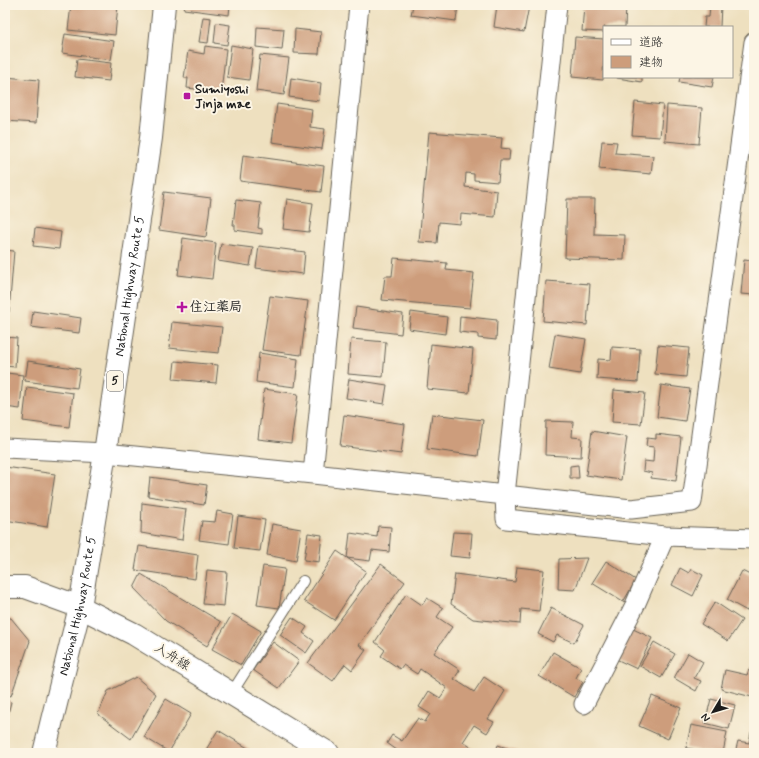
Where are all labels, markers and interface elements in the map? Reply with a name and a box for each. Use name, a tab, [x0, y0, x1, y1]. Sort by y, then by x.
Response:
legend	[603, 26, 733, 78]
text: 道路	[639, 35, 663, 51]
text: 建物	[639, 55, 663, 71]
place label: Sumiyoshi Jinja mae	[195, 81, 251, 114]
marker: Sumiyoshi Jinja mae	[182, 91, 192, 101]
street label: National Highway Route 5	[111, 214, 148, 358]
place label: 住江薬局	[190, 299, 242, 316]
marker: 住江薬局	[177, 302, 187, 312]
road number: 5	[107, 371, 123, 391]
street label: National Highway Route 5	[55, 535, 100, 677]
street label: 入舟線	[151, 639, 194, 675]
north arrow	[693, 692, 733, 732]
text: N	[698, 710, 714, 725]

